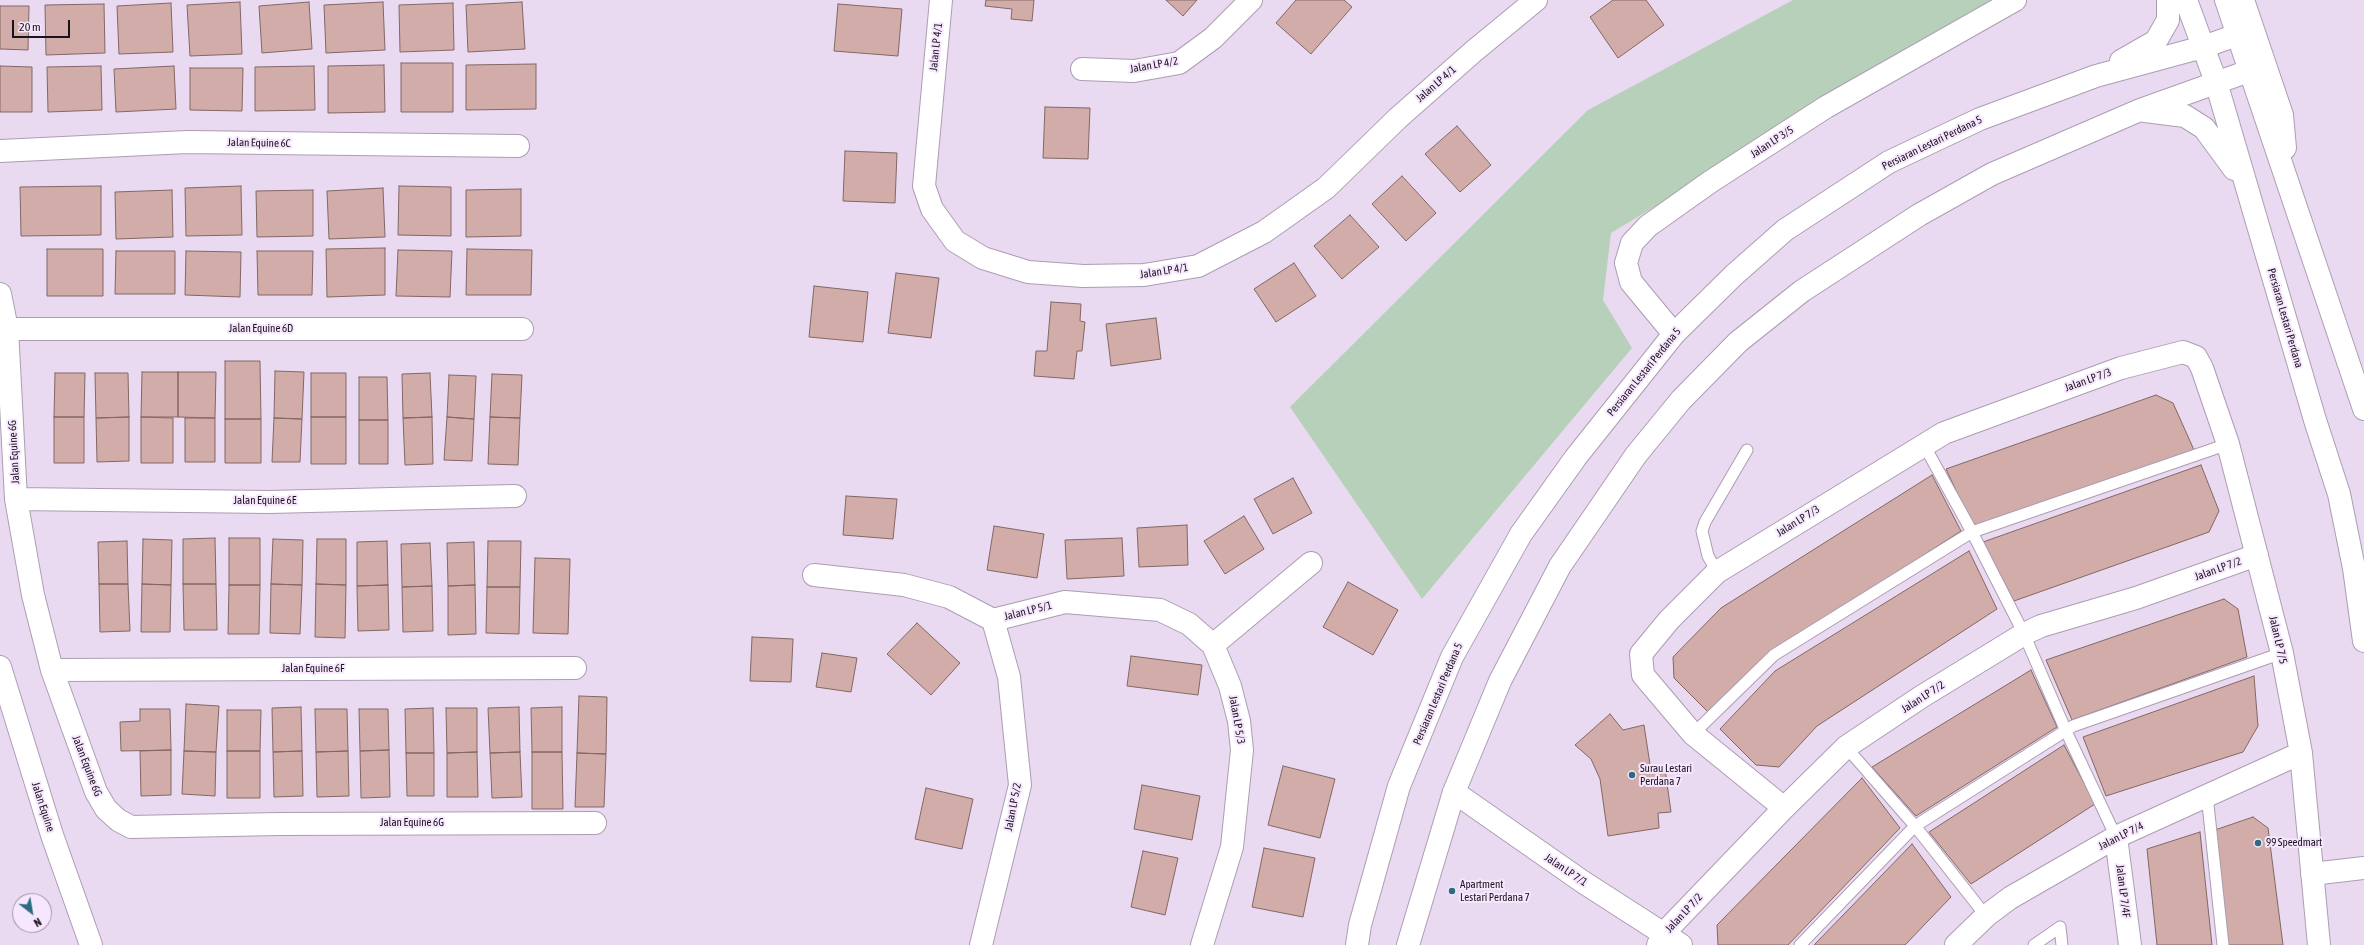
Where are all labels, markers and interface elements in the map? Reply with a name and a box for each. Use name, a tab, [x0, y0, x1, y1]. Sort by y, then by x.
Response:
scale bar	[14, 12, 72, 38]
text: 20 m	[19, 20, 41, 34]
street label: Jalan LP 4/1	[927, 22, 945, 72]
street label: Jalan LP 4/2	[1129, 54, 1179, 76]
street label: Jalan LP 4/1	[1413, 63, 1459, 105]
street label: Persiaran Lestari Perdana 5	[1880, 113, 1984, 173]
street label: Jalan LP 3/5	[1748, 123, 1796, 161]
street label: Jalan Equine 6C	[227, 136, 291, 150]
street label: Jalan LP 4/1	[1139, 261, 1189, 281]
street label: Persiaran Lestari Perdana	[2264, 267, 2306, 369]
street label: Jalan Equine 6D	[229, 322, 293, 336]
street label: Persiaran Lestari Perdana 5	[1604, 325, 1684, 419]
street label: Jalan LP 7/3	[2063, 365, 2113, 395]
street label: Jalan Equine 6G	[6, 420, 22, 484]
street label: Jalan Equine 6E	[234, 494, 296, 508]
street label: Jalan LP 7/3	[1774, 502, 1822, 540]
street label: Jalan LP 7/2	[2193, 554, 2243, 584]
street label: Jalan LP 5/1	[1003, 599, 1053, 623]
street label: Jalan LP 7/5	[2266, 615, 2290, 665]
street label: Persiaran Lestari Perdana 5	[1410, 641, 1466, 747]
street label: Jalan Equine 6F	[282, 662, 344, 676]
street label: Jalan LP 7/2	[1899, 678, 1947, 716]
street label: Jalan LP 5/3	[1226, 695, 1248, 745]
street label: Jalan Equine 6G	[69, 734, 105, 798]
place label: Surau Lestari Perdana 7	[1640, 762, 1692, 788]
marker: Surau Lestari Perdana 7	[1627, 770, 1637, 780]
street label: Jalan Equine	[29, 780, 57, 834]
street label: Jalan LP 5/2	[1002, 782, 1024, 832]
street label: Jalan Equine 6G	[380, 816, 444, 830]
street label: Jalan LP 7/4	[2096, 819, 2146, 853]
place label: 99 Speedmart	[2266, 836, 2322, 850]
marker: 99 Speedmart	[2253, 838, 2263, 848]
street label: Jalan LP 7/1	[1542, 851, 1590, 889]
street label: Jalan LP 7/4F	[2113, 864, 2133, 918]
place label: Apartment Lestari Perdana 7	[1460, 878, 1530, 904]
marker: Apartment Lestari Perdana 7	[1447, 886, 1457, 896]
street label: Jalan LP 7/2	[1663, 891, 1705, 935]
north arrow	[12, 893, 52, 933]
text: N	[32, 916, 44, 929]

